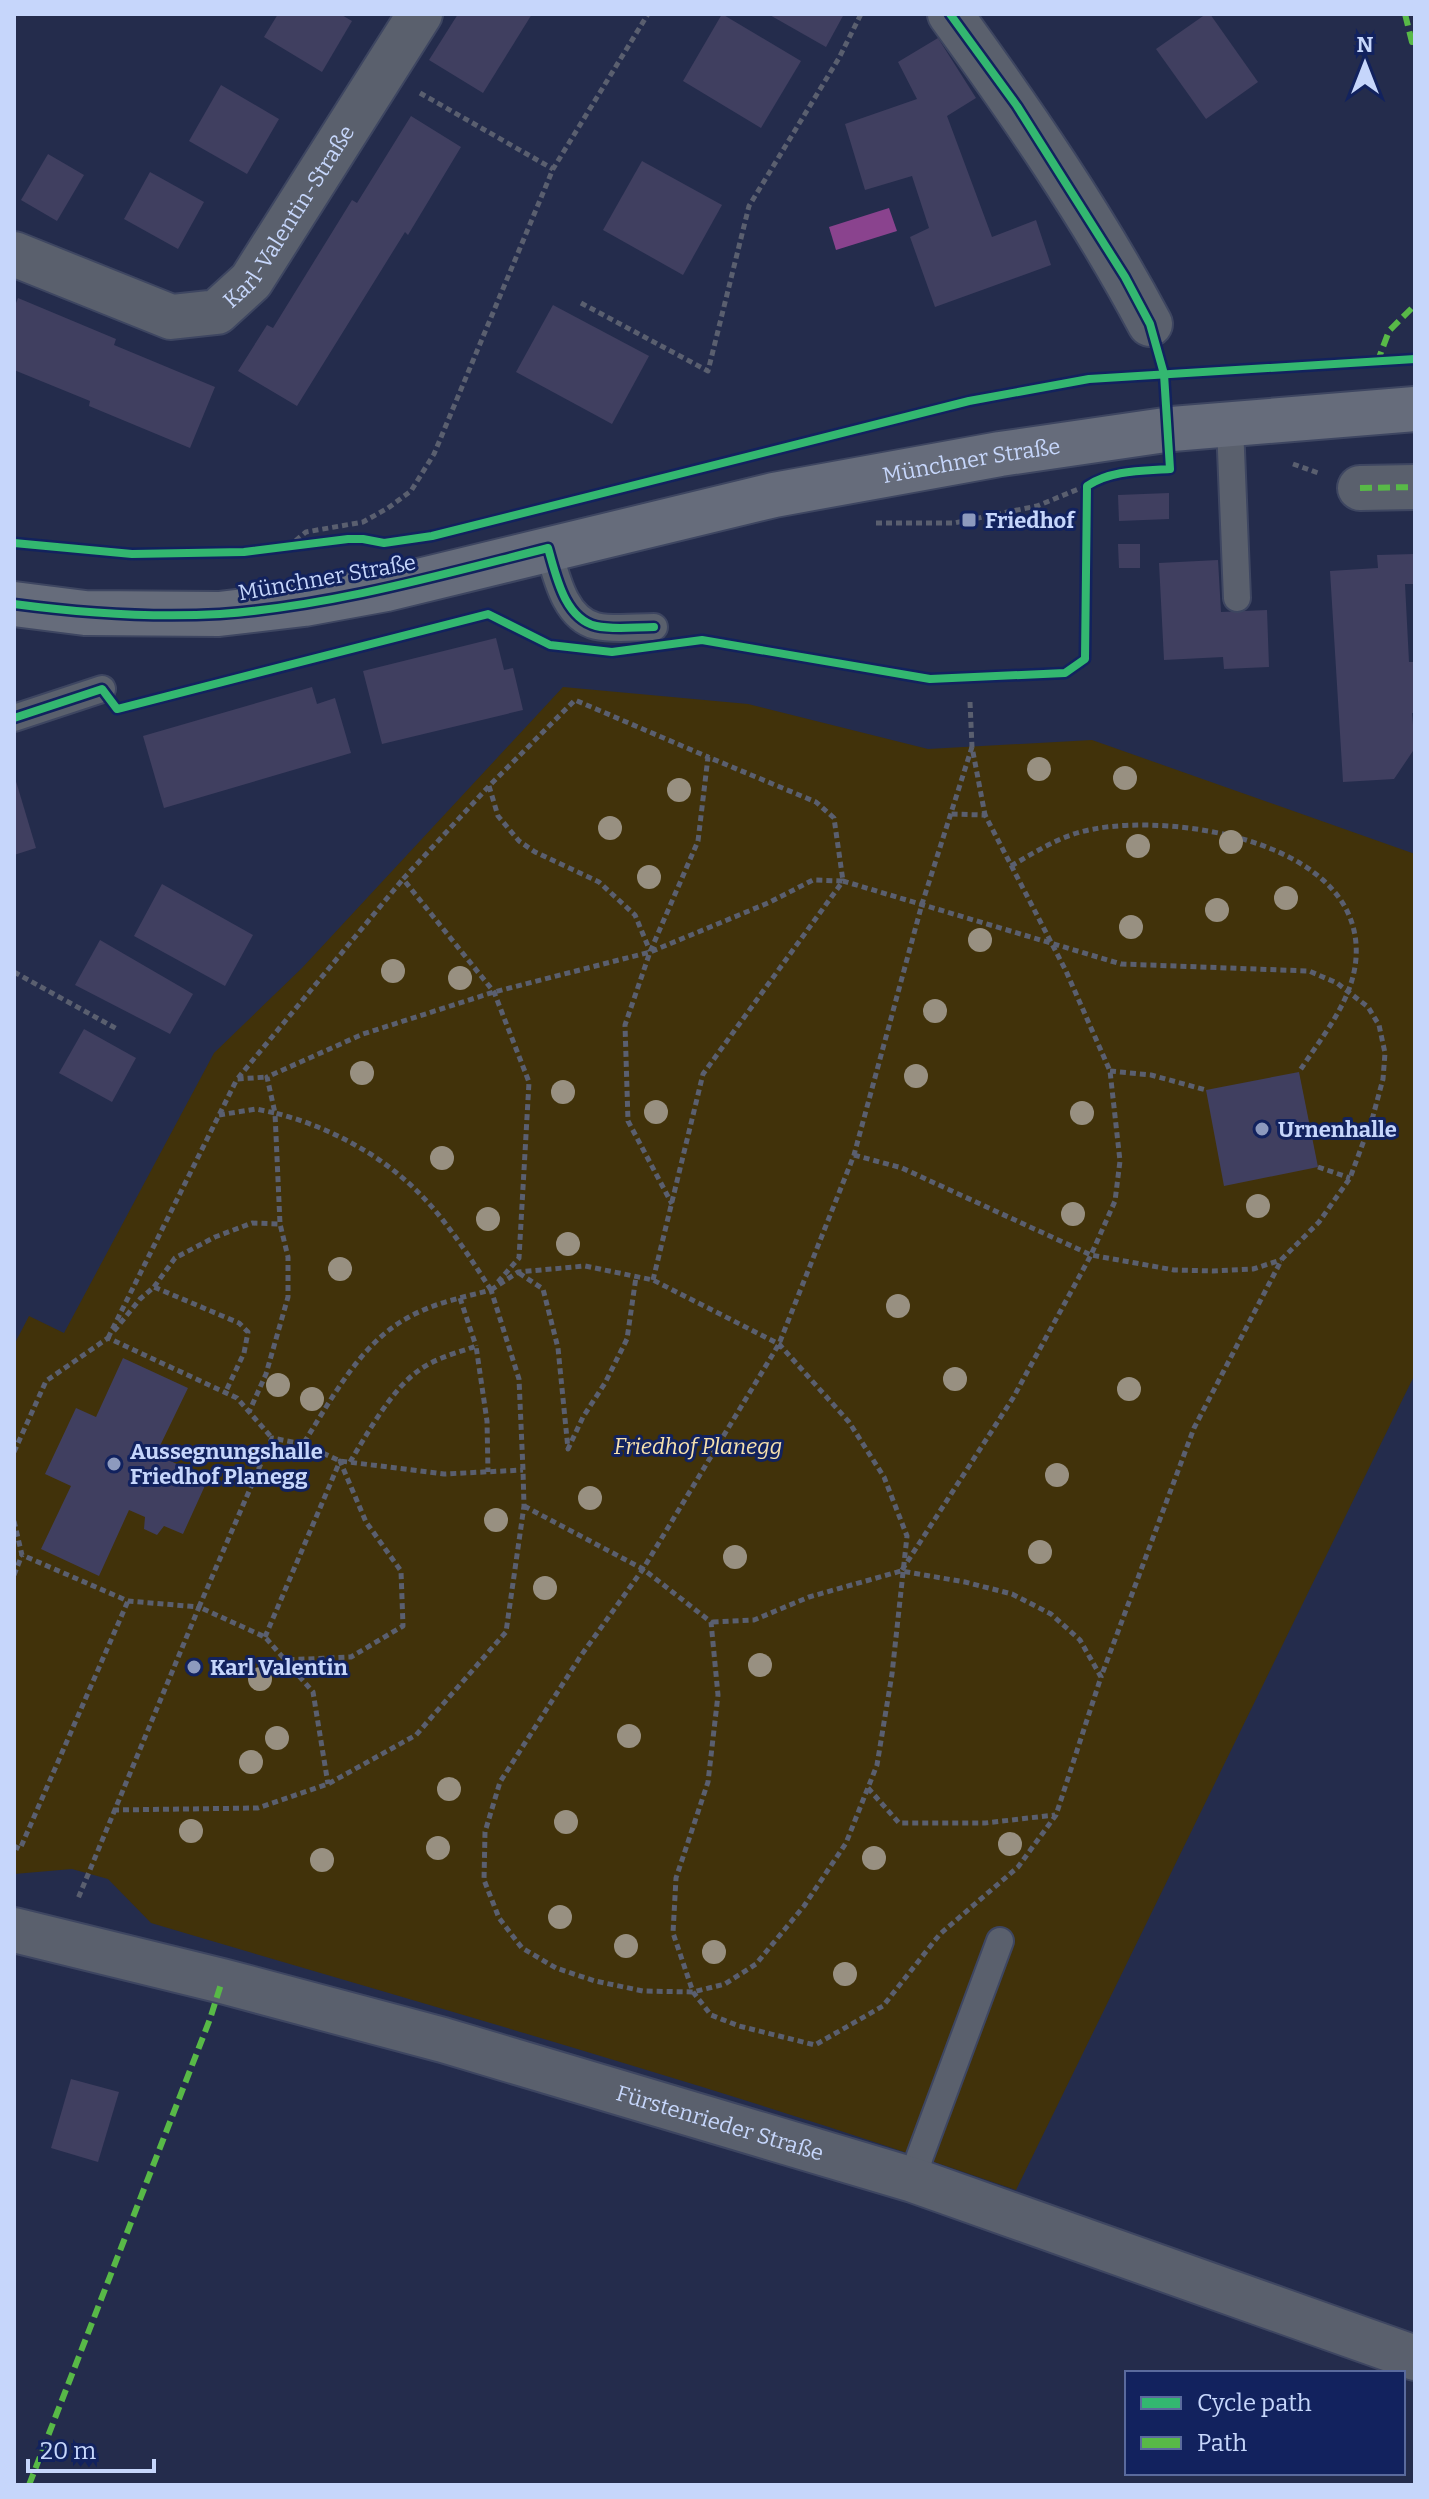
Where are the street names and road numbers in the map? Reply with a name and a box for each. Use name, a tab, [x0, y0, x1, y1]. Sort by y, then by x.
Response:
street label: Karl-Valentin-Straße	[218, 120, 360, 314]
street label: Münchner Straße	[880, 432, 1062, 489]
street label: Münchner Straße	[236, 549, 418, 606]
street label: Fürstenrieder Straße	[613, 2079, 827, 2167]

